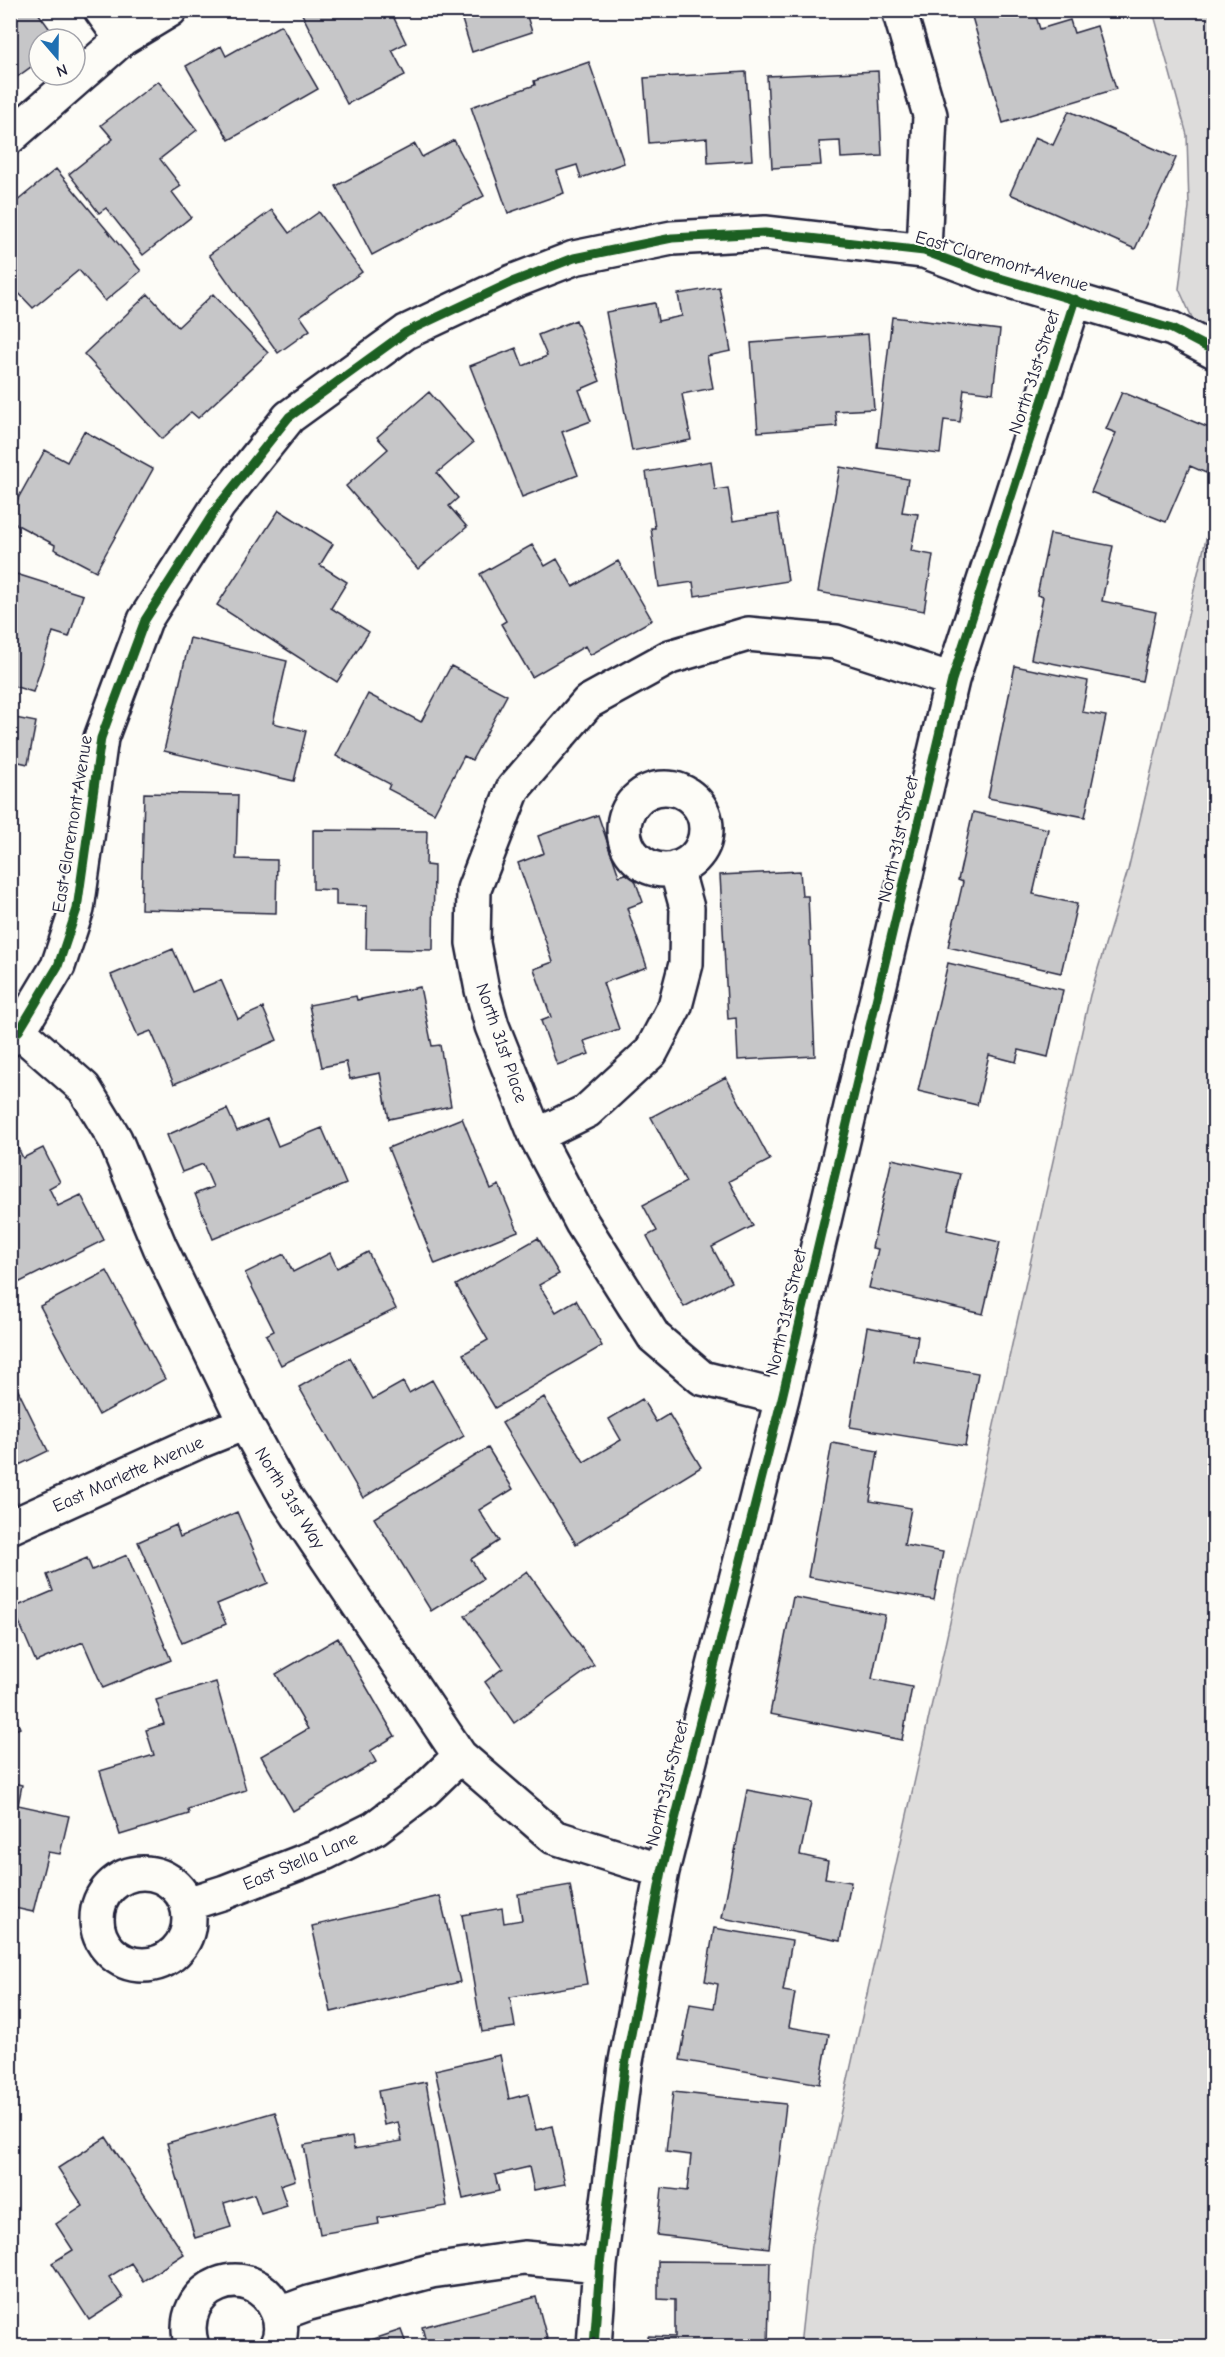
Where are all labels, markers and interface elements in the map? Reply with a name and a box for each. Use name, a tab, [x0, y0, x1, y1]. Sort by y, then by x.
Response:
north arrow	[27, 27, 87, 87]
text: N	[54, 60, 70, 80]
street label: East Claremont Avenue	[913, 227, 1091, 296]
street label: North 31st Street	[1005, 307, 1065, 437]
street label: East Claremont Avenue	[48, 734, 97, 914]
street label: North 31st Street	[874, 773, 923, 904]
street label: North 31st Place	[471, 981, 532, 1106]
street label: North 31st Street	[762, 1246, 811, 1377]
street label: East Marlette Avenue	[50, 1432, 207, 1517]
street label: North 31st Way	[250, 1444, 330, 1554]
street label: North 31st Street	[642, 1717, 694, 1848]
street label: East Stella Lane	[240, 1828, 361, 1895]

